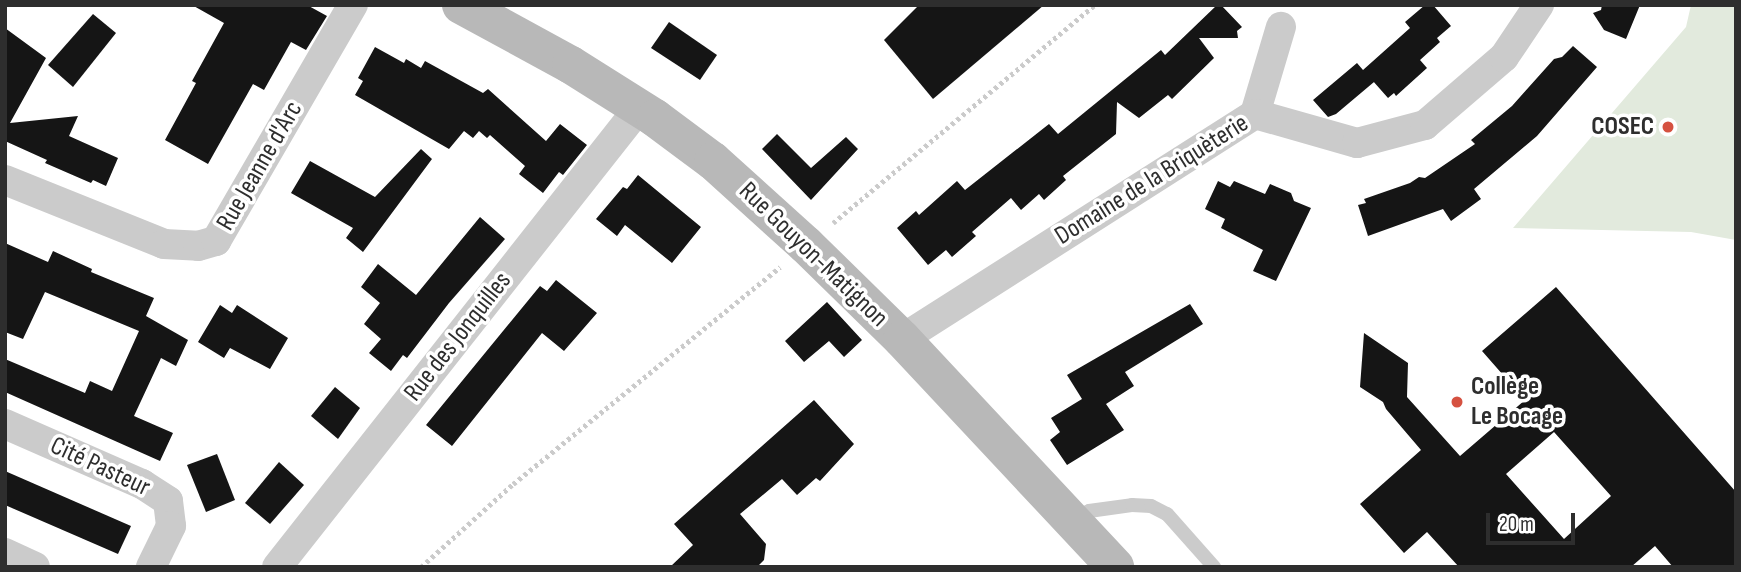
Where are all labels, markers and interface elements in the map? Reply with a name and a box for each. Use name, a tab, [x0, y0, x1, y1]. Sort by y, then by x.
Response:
street label: Rue Jeanne d'Arc	[210, 96, 310, 236]
street label: Domaine de la Briquèterie	[1050, 108, 1254, 252]
place label: COSEC	[1591, 111, 1654, 143]
marker: COSEC	[1660, 119, 1676, 135]
street label: Rue Gouyon-Matignon	[732, 176, 894, 334]
street label: Rue des Jonquilles	[398, 266, 518, 408]
place label: Collège Le Bocage	[1471, 371, 1563, 432]
marker: Collège Le Bocage	[1449, 394, 1465, 410]
street label: Cité Pasteur	[45, 430, 155, 504]
scale bar	[1489, 498, 1578, 542]
text: 20 m	[1499, 512, 1534, 537]

